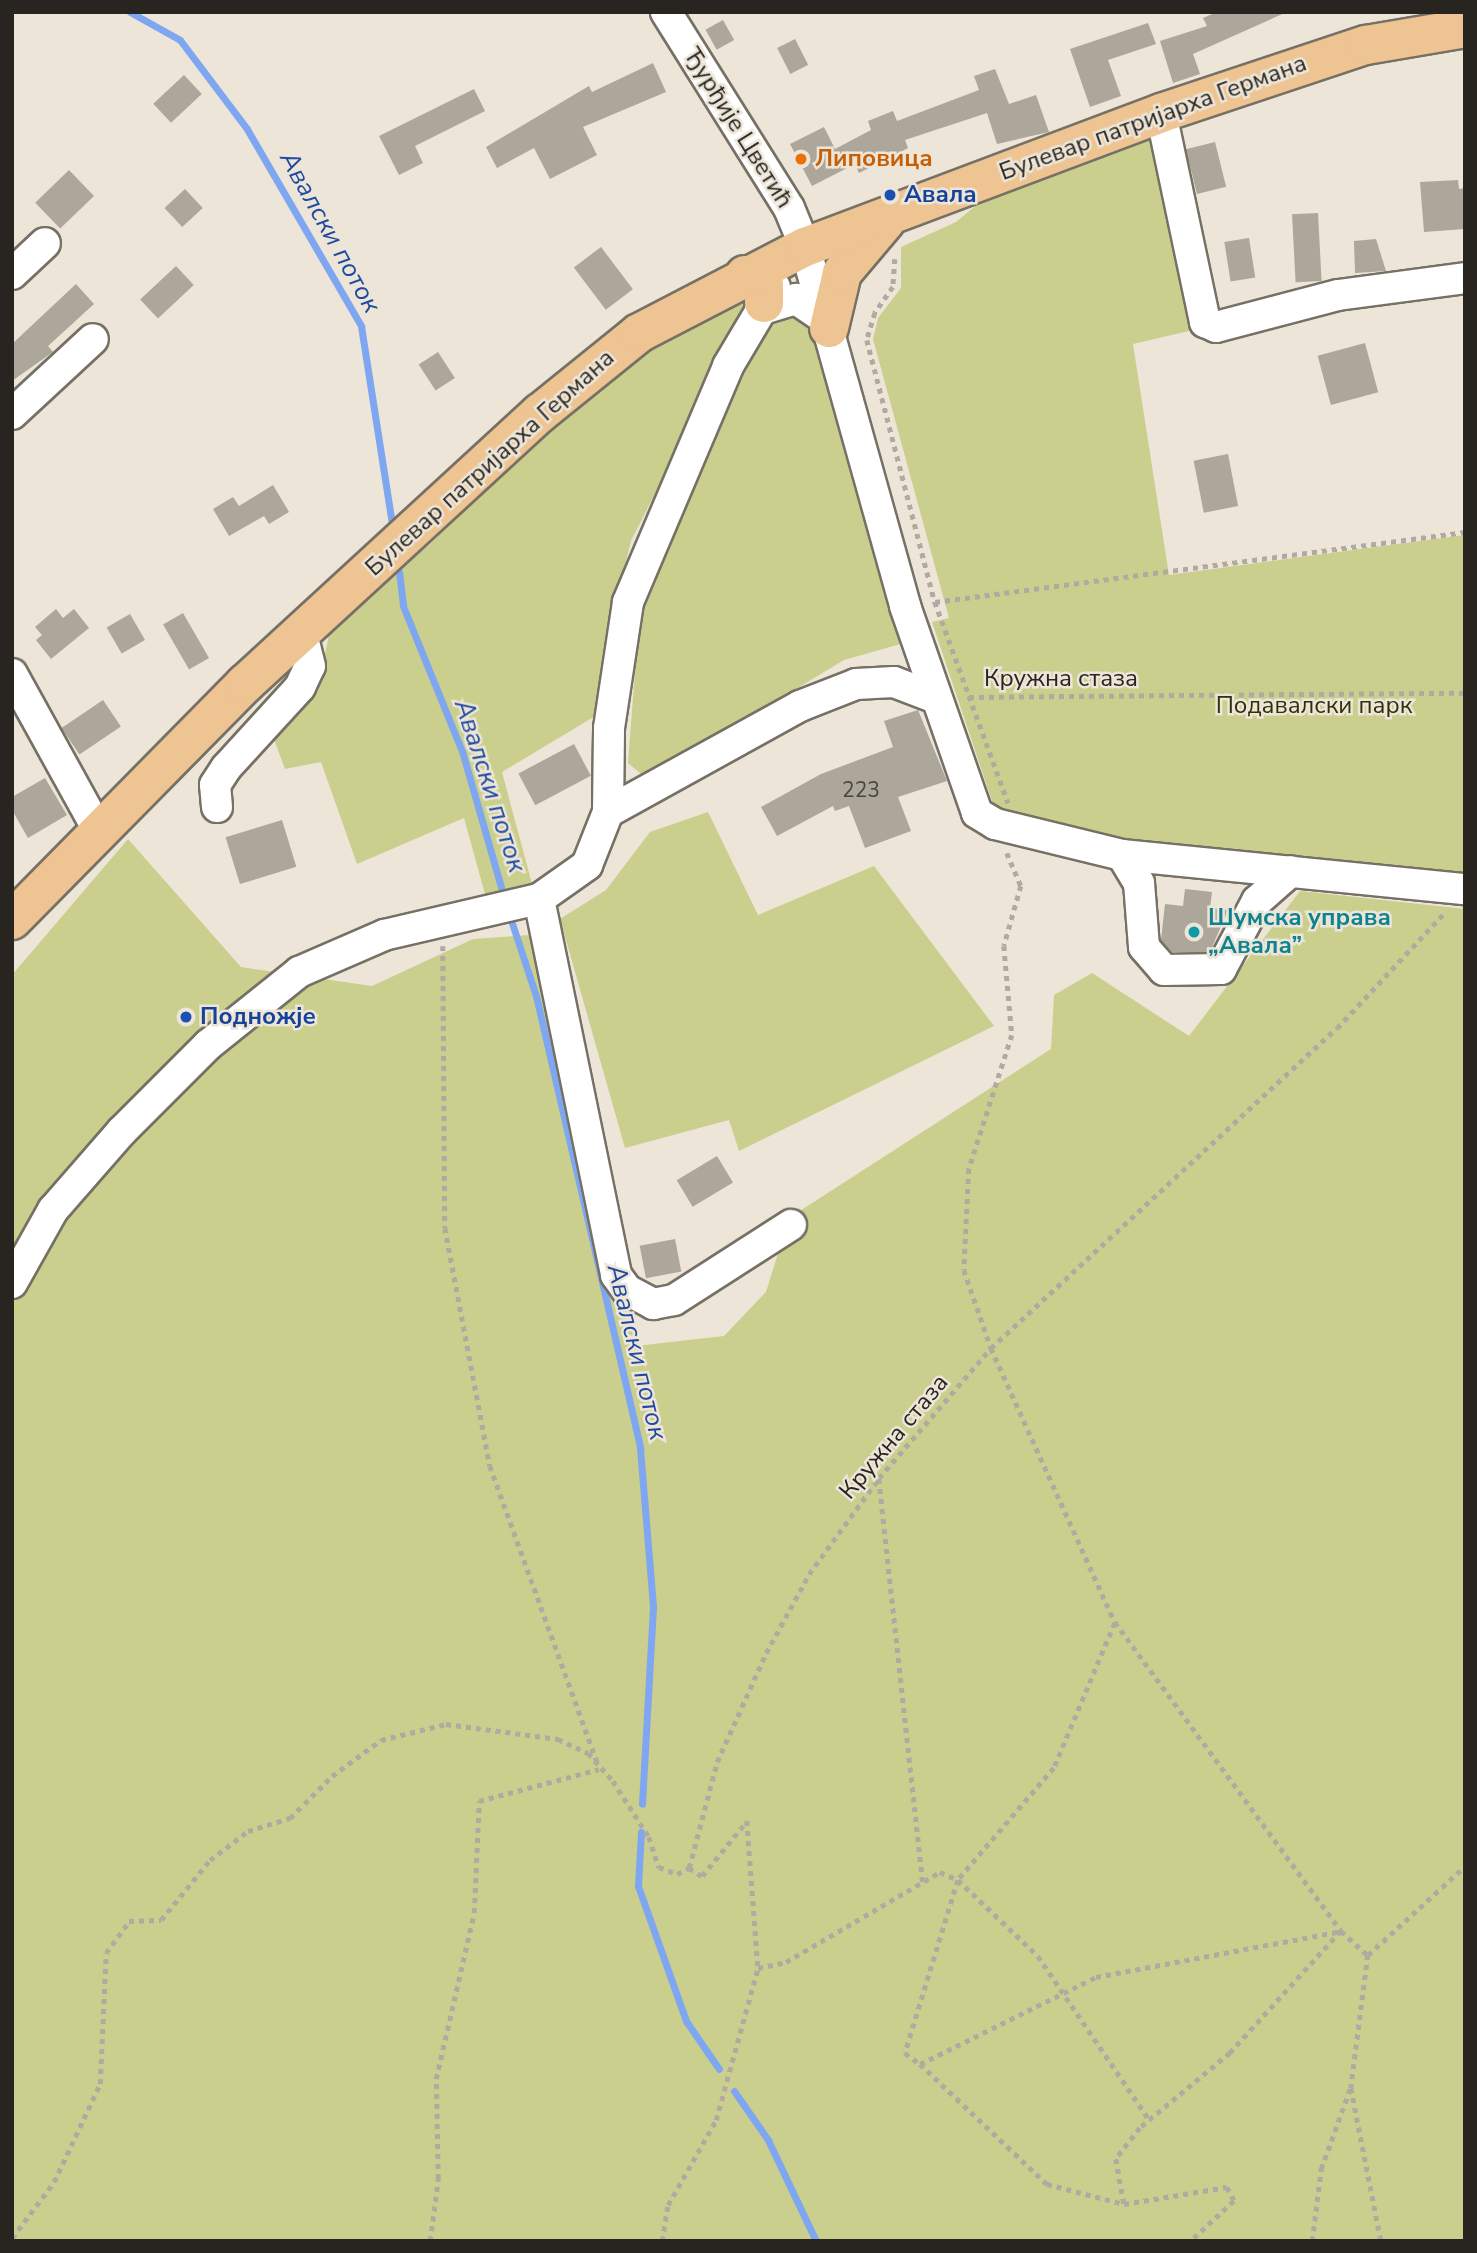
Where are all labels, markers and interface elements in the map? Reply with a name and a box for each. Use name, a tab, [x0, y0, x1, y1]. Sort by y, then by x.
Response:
street label: Ђурђије Цветић	[677, 43, 799, 213]
street label: Булевар патријарха Германа	[996, 49, 1310, 187]
place label: Липовица	[815, 145, 933, 173]
water label: Авалски поток	[273, 146, 387, 318]
marker: Липовица	[793, 151, 809, 167]
place label: Авала	[904, 181, 977, 209]
marker: Авала	[882, 187, 898, 203]
street label: Булевар патријарха Германа	[360, 344, 620, 582]
street label: Кружна стаза	[984, 665, 1138, 693]
park label: Подавалски парк	[1216, 692, 1412, 720]
water label: Авалски поток	[447, 696, 533, 876]
house number: 223	[842, 777, 880, 803]
place label: Шумска управа „Авала”	[1208, 904, 1391, 960]
marker: Шумска управа „Авала”	[1186, 924, 1202, 940]
place label: Подножје	[200, 1003, 316, 1031]
marker: Подножје	[178, 1009, 194, 1025]
water label: Авалски поток	[600, 1261, 674, 1443]
street label: Кружна стаза	[834, 1369, 954, 1505]

